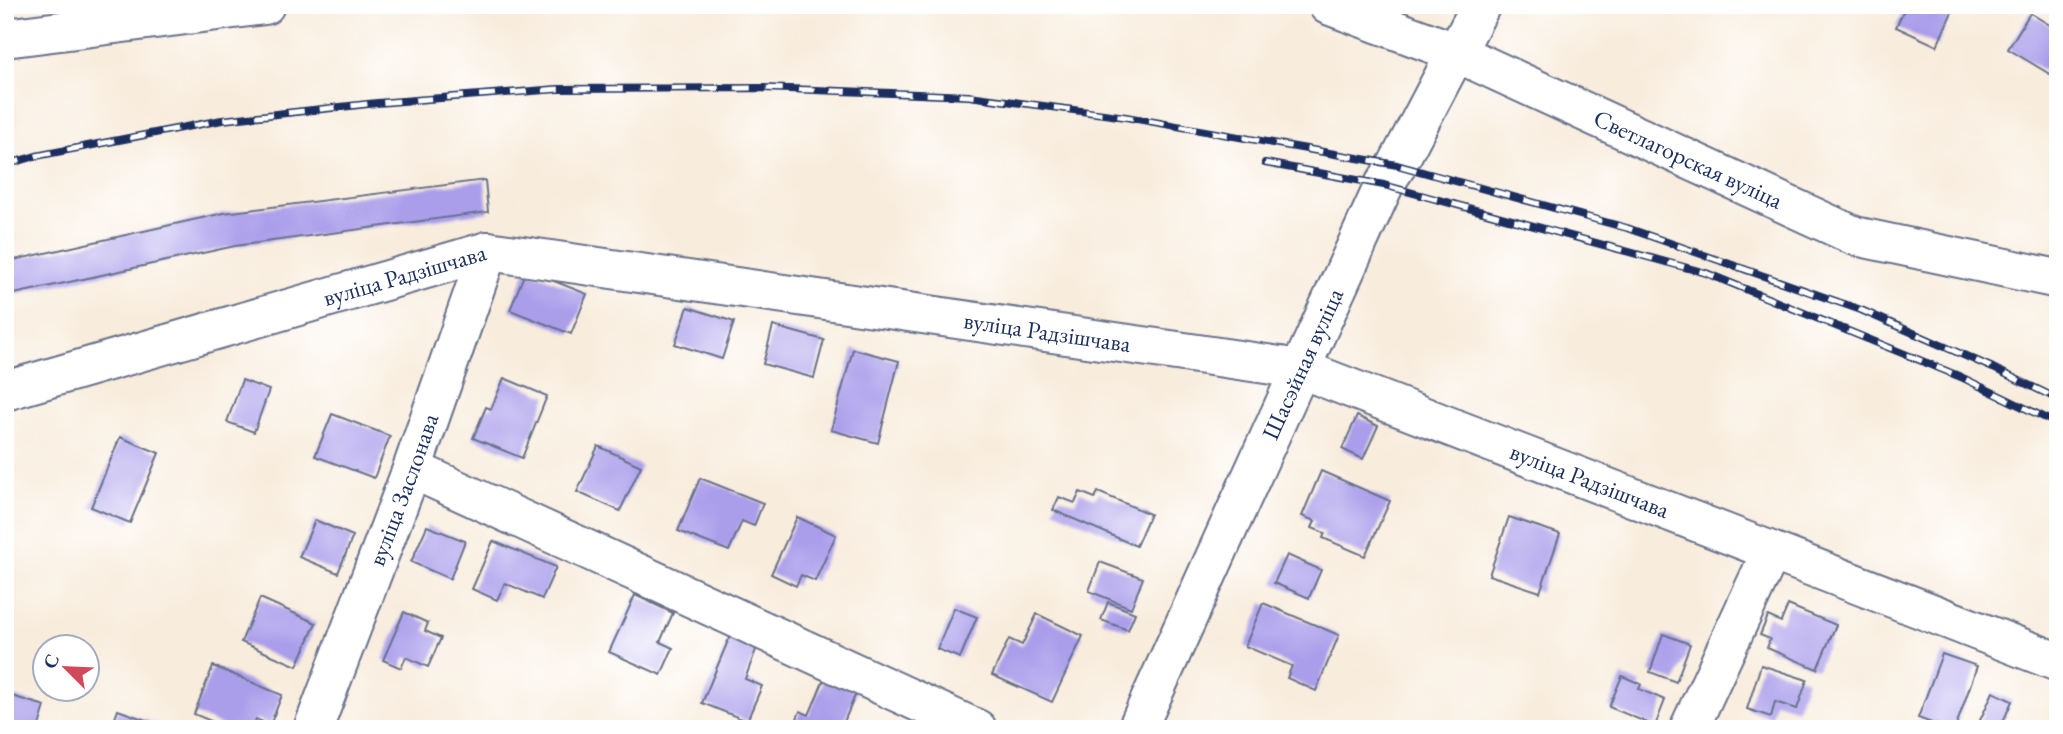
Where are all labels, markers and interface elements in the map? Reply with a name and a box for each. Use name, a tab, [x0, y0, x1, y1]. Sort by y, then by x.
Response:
street label: Светлагорская вуліца	[1589, 102, 1788, 216]
street label: вуліца Радзішчава	[319, 236, 490, 313]
street label: Шасэйная вуліца	[1255, 283, 1350, 444]
street label: вуліца Радзішчава	[962, 304, 1133, 359]
street label: вуліца Заслонава	[361, 409, 445, 570]
street label: вуліца Радзішчава	[1506, 435, 1674, 525]
north arrow	[32, 632, 102, 702]
text: С	[37, 650, 65, 673]

